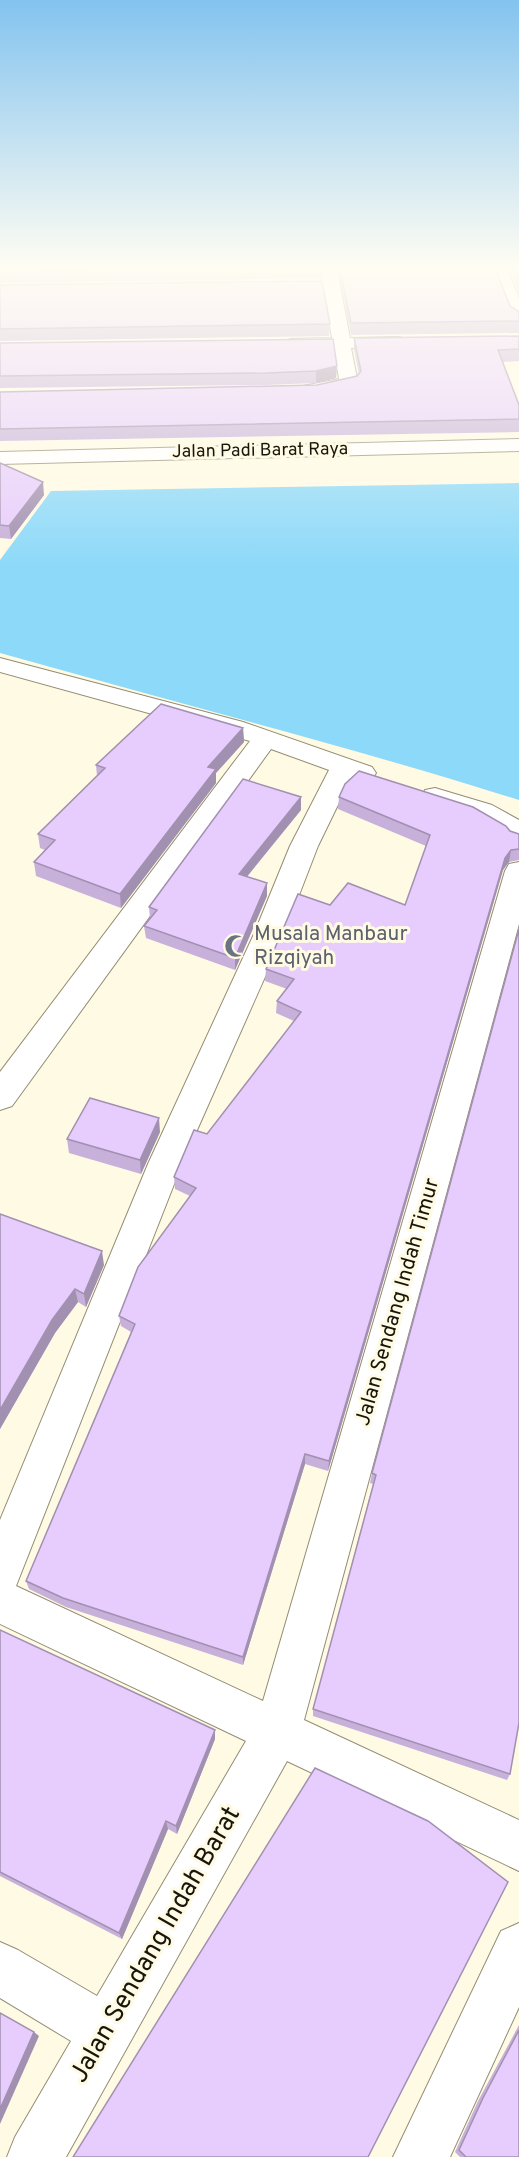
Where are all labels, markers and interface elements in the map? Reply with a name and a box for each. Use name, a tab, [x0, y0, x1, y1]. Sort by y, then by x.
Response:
street label: Jalan Padi Barat Raya	[172, 438, 348, 464]
place label: Musala Manbaur Rizqiyah	[254, 921, 408, 972]
mosque icon: Musala Manbaur Rizqiyah	[223, 933, 249, 959]
street label: Jalan Sendang Indah Timur	[350, 1175, 446, 1429]
street label: Jalan Sendang Indah Barat	[63, 1801, 249, 2089]

